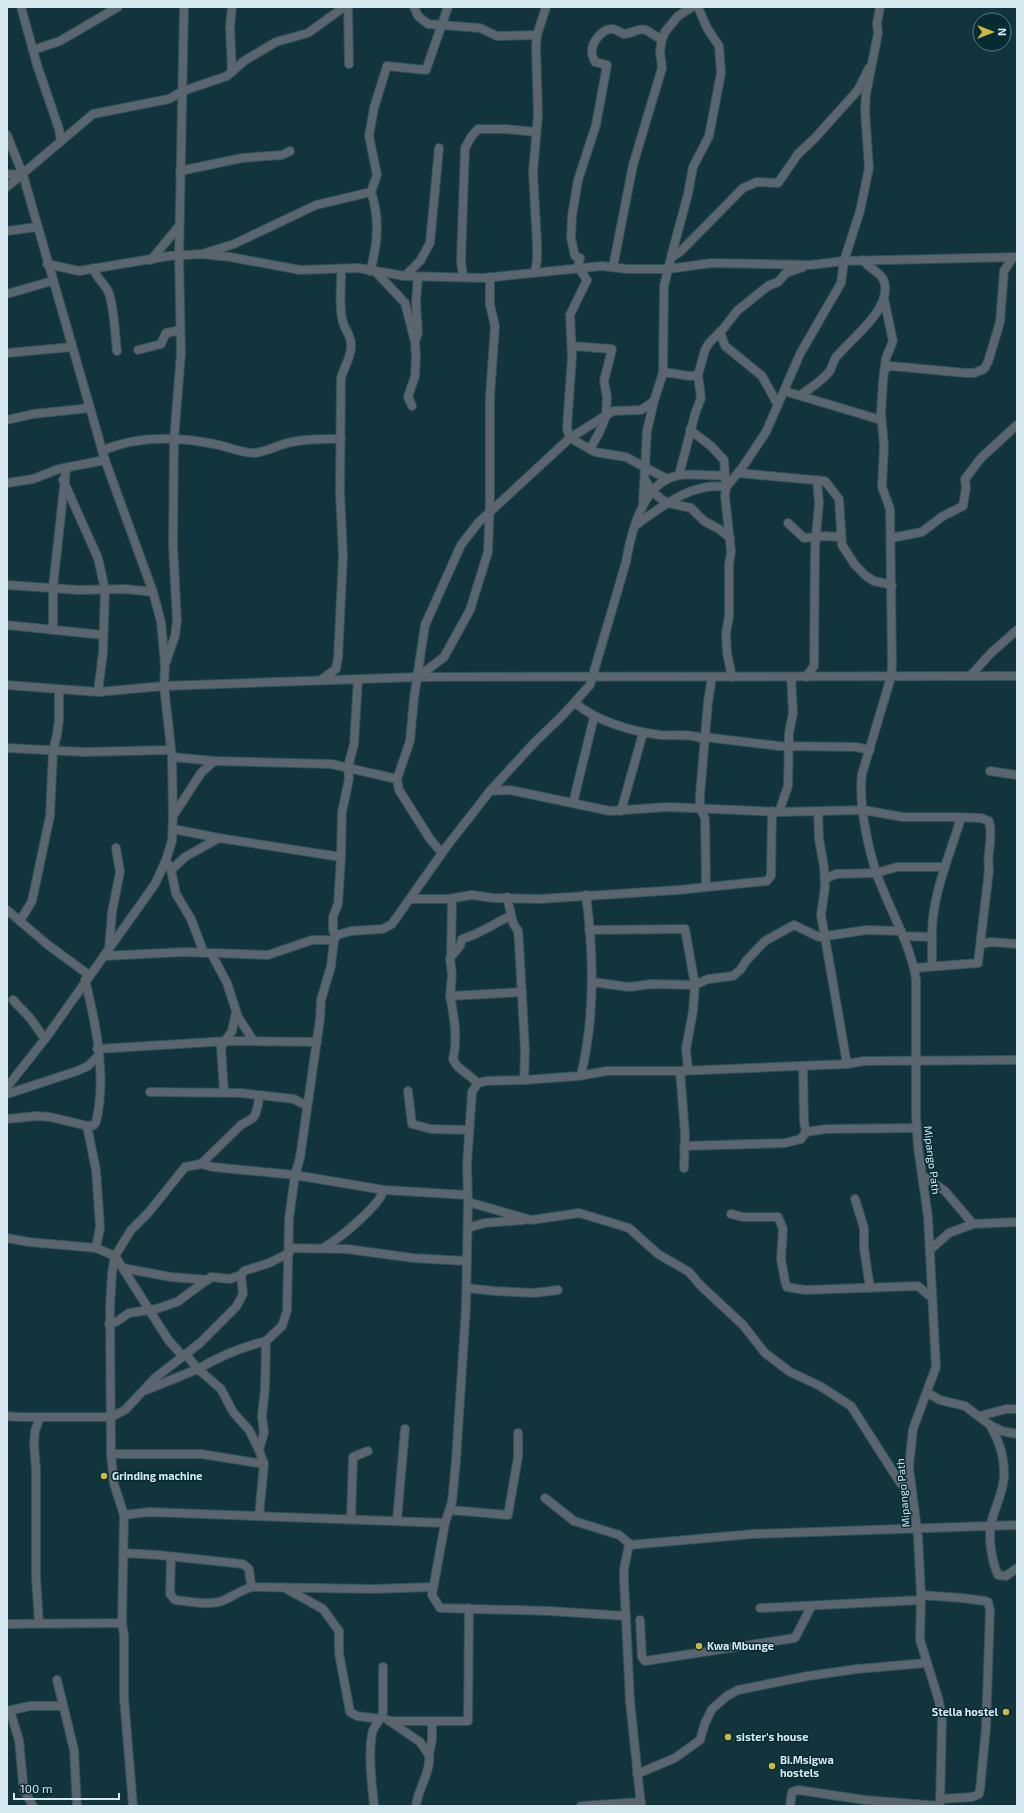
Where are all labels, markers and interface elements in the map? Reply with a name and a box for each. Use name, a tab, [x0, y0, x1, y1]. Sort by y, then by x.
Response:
north arrow	[972, 12, 1012, 52]
text: N	[996, 28, 1009, 36]
street label: Mipango Path	[922, 1125, 943, 1195]
street label: Mipango Path	[893, 1458, 912, 1528]
place label: Grinding machine	[112, 1469, 202, 1482]
marker: Grinding machine	[99, 1471, 109, 1481]
place label: Kwa Mbunge	[707, 1639, 774, 1652]
marker: Kwa Mbunge	[694, 1641, 704, 1651]
place label: Stella hostel	[932, 1705, 998, 1718]
marker: Stella hostel	[1001, 1707, 1011, 1717]
place label: sister's house	[736, 1730, 808, 1743]
marker: sister's house	[723, 1732, 733, 1742]
place label: Bi.Msigwa hostels	[780, 1753, 834, 1779]
marker: Bi.Msigwa hostels	[767, 1761, 777, 1771]
scale bar	[14, 1775, 119, 1801]
text: 100 m	[20, 1781, 52, 1795]

